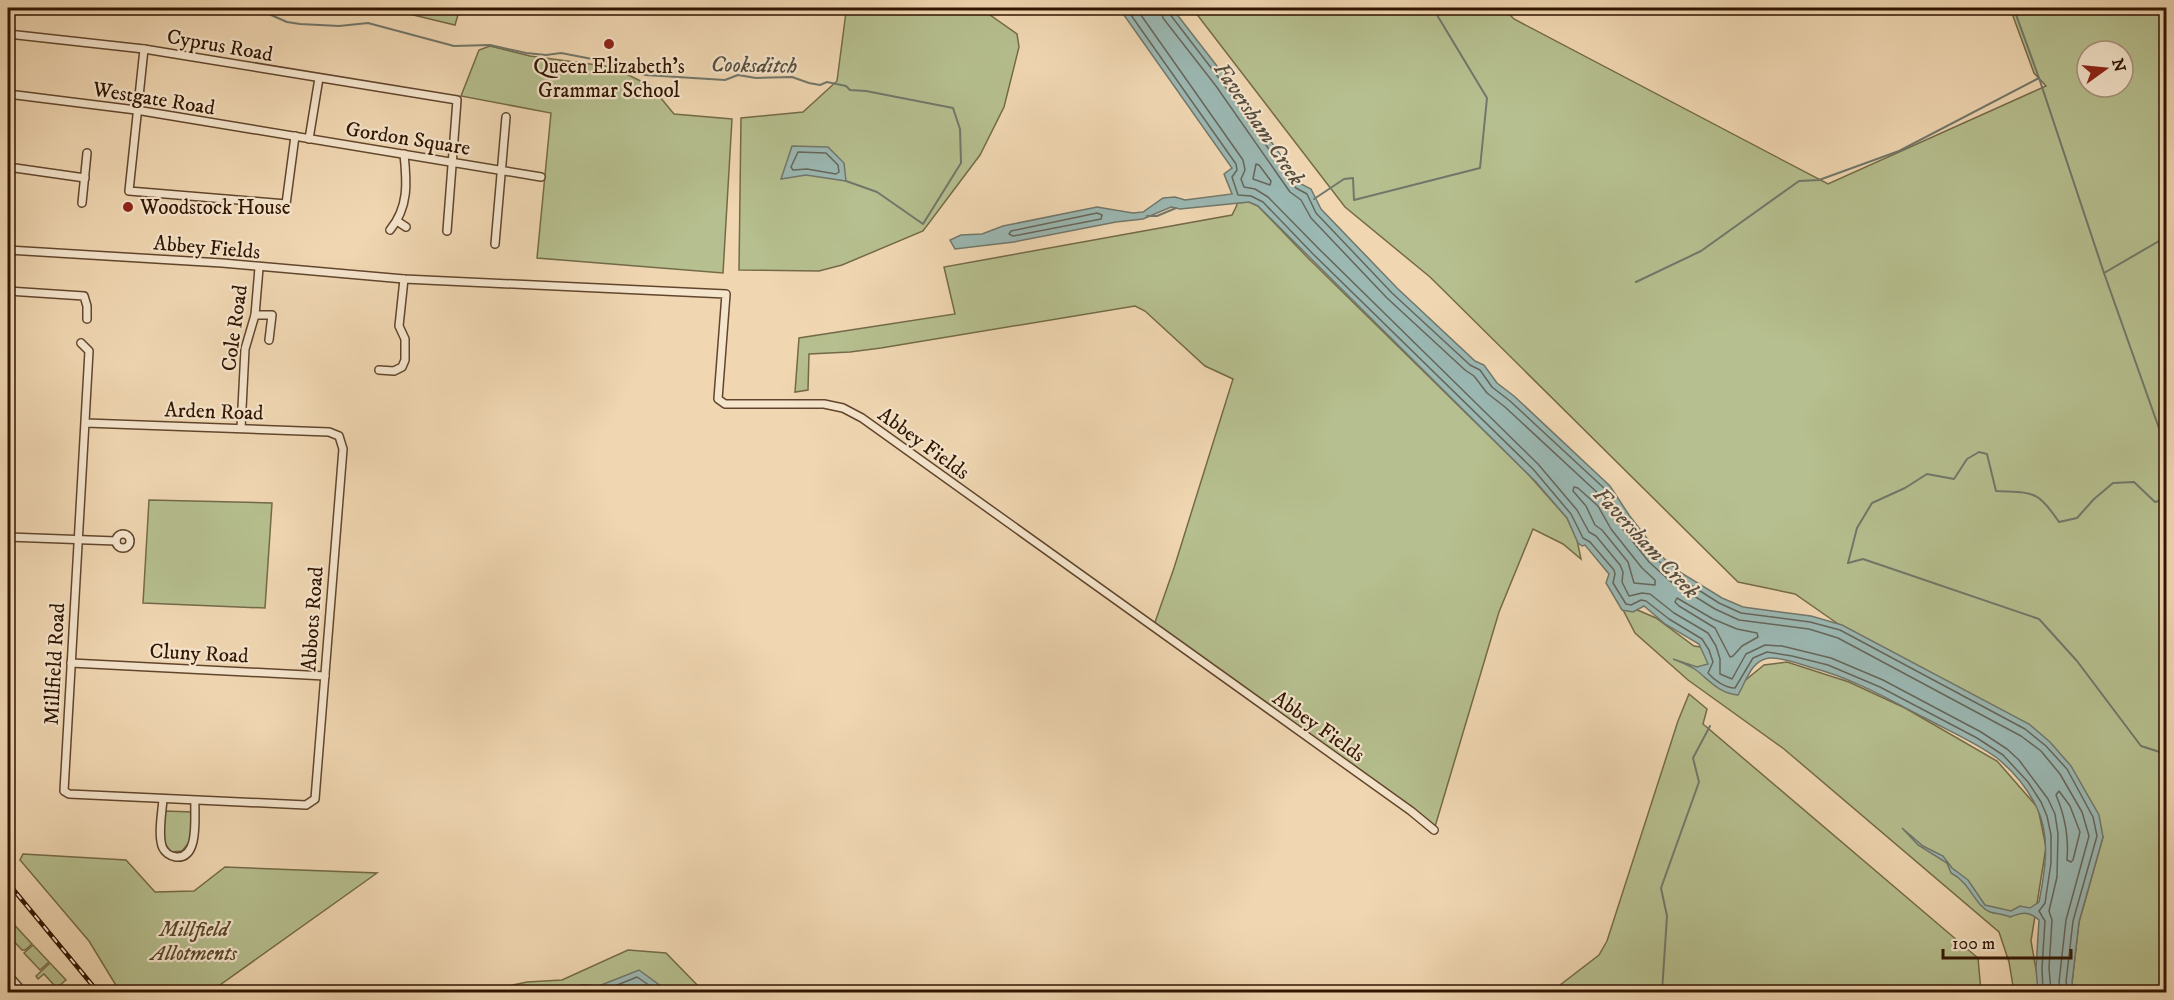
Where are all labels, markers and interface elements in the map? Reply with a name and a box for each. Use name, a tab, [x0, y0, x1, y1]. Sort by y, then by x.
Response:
street label: Cyprus Road	[165, 24, 275, 68]
marker: Queen Elizabeth's Grammar School	[602, 37, 616, 51]
north arrow	[2075, 39, 2135, 99]
water label: Cooksditch	[710, 51, 798, 80]
place label: Queen Elizabeth's Grammar School	[533, 54, 685, 104]
text: N	[2107, 56, 2130, 74]
water label: Faversham Creek	[1208, 57, 1310, 191]
street label: Westgate Road	[90, 76, 217, 122]
street label: Gordon Square	[344, 116, 472, 162]
place label: Woodstock House	[139, 195, 291, 221]
marker: Woodstock House	[121, 200, 135, 214]
street label: Abbey Fields	[152, 230, 261, 266]
street label: Cole Road	[216, 283, 254, 373]
street label: Arden Road	[164, 397, 265, 427]
street label: Abbey Fields	[872, 402, 974, 486]
water label: Faversham Creek	[1587, 482, 1705, 605]
street label: Abbots Road	[296, 565, 330, 672]
street label: Millfield Road	[39, 602, 71, 726]
street label: Cluny Road	[149, 638, 250, 670]
street label: Abbey Fields	[1267, 685, 1370, 768]
park label: Millfield Allotments	[149, 917, 238, 967]
scale bar	[1943, 922, 2070, 960]
text: 100 m	[1952, 933, 1995, 955]

